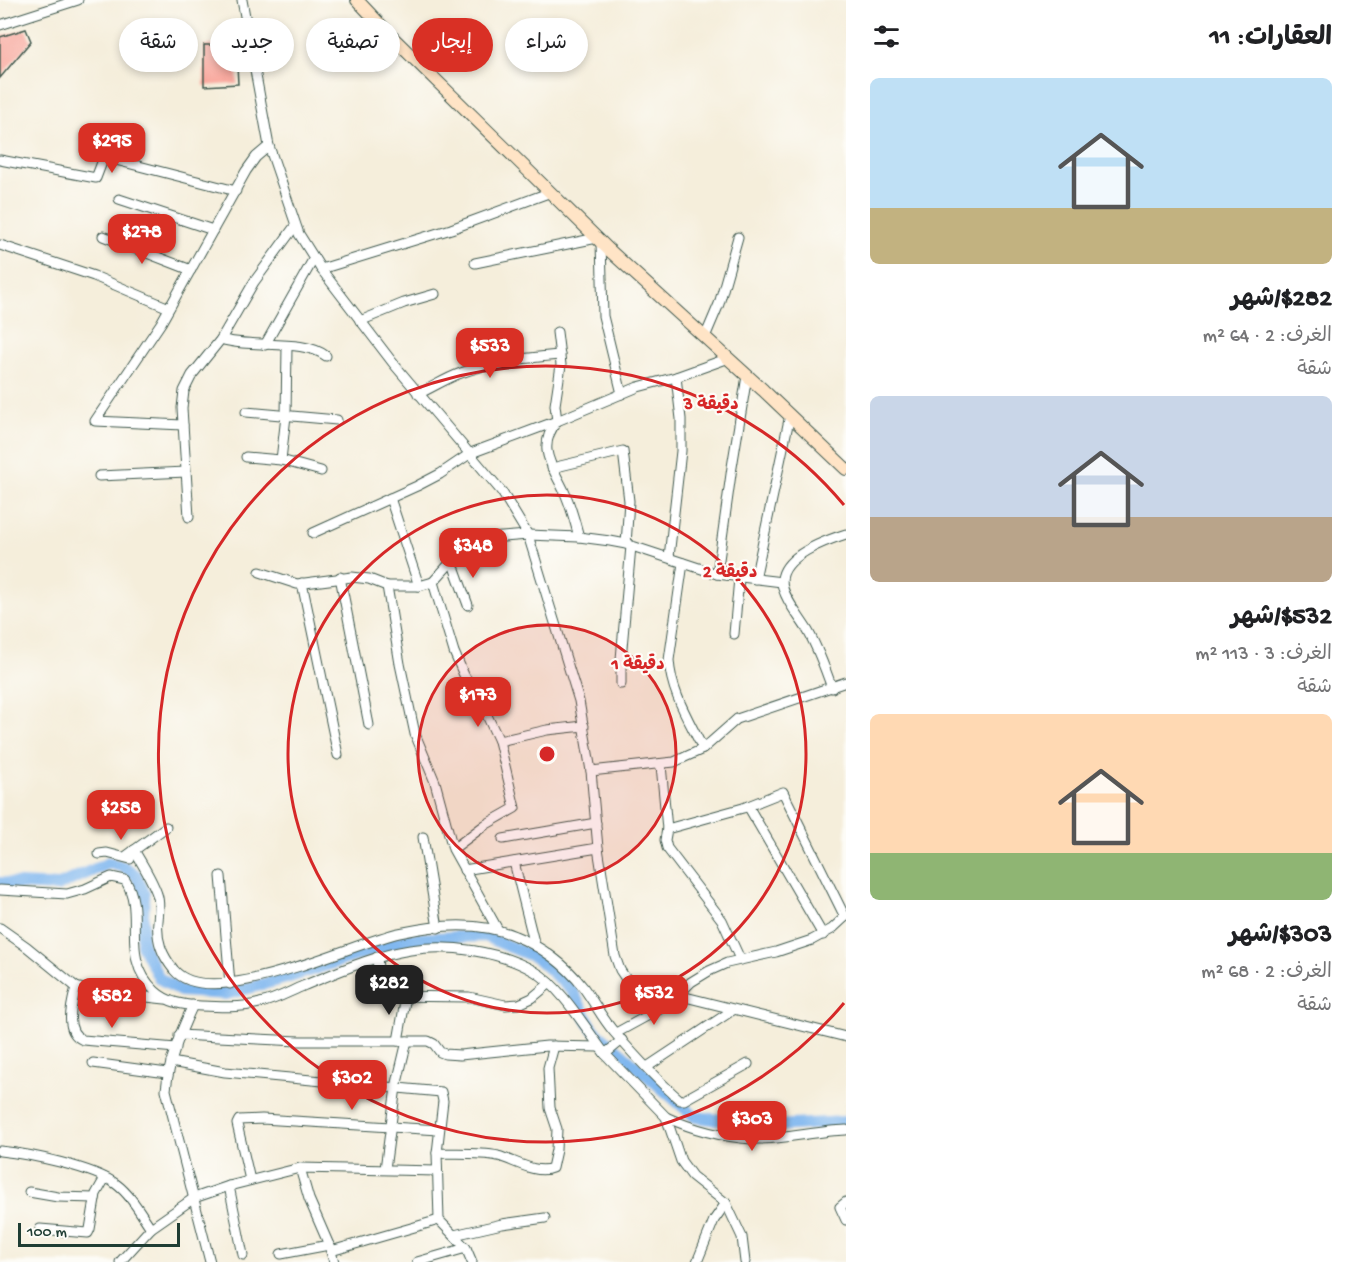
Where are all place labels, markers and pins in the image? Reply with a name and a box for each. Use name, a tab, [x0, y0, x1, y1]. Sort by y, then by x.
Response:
pin: $295	[76, 123, 148, 174]
pin: $278	[106, 214, 178, 265]
pin: $533	[454, 328, 526, 379]
pin: $348	[437, 528, 509, 579]
pin: $173	[442, 677, 514, 728]
centre of rings	[537, 744, 557, 764]
pin: $258	[85, 790, 157, 841]
pin: $282	[353, 965, 425, 1016]
pin: $532	[618, 975, 690, 1026]
pin: $582	[76, 978, 148, 1029]
pin: $302	[316, 1060, 388, 1111]
pin: $303	[716, 1101, 788, 1152]

